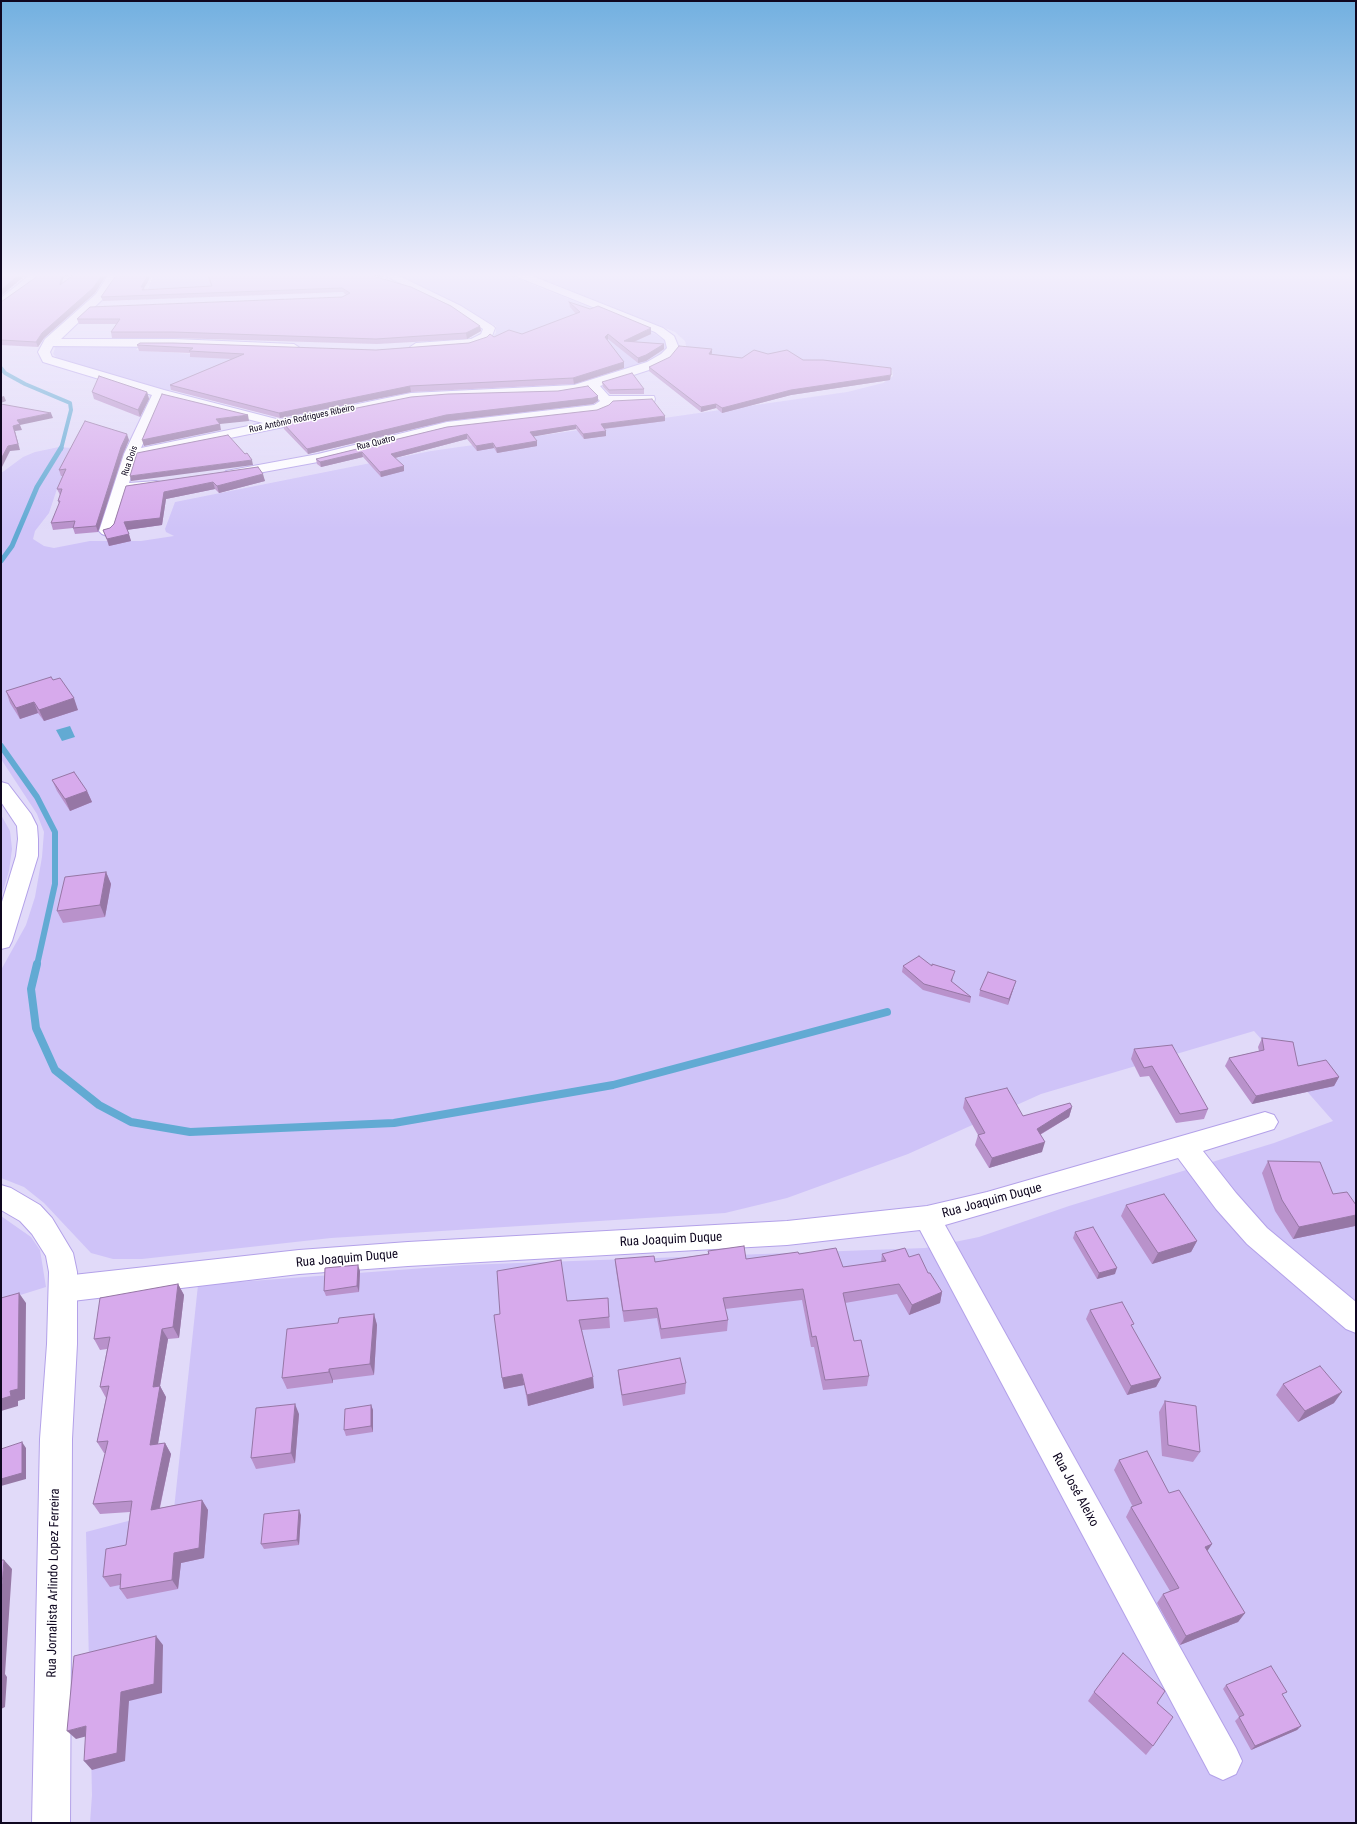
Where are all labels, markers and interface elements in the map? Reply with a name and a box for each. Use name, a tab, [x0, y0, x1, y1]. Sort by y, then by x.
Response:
street label: Rua Antônio Rodrigues Ribeiro	[248, 403, 356, 435]
street label: Rua Quatro	[356, 433, 396, 453]
street label: Rua Dois	[120, 444, 140, 478]
street label: Rua Joaquim Duque	[940, 1180, 1044, 1222]
street label: Rua Joaquim Duque	[619, 1230, 723, 1250]
street label: Rua Joaquim Duque	[295, 1247, 399, 1271]
street label: Rua José Aleixo	[1048, 1450, 1102, 1530]
street label: Rua Jornalista Arlindo Lopez Ferreira	[45, 1488, 63, 1678]

